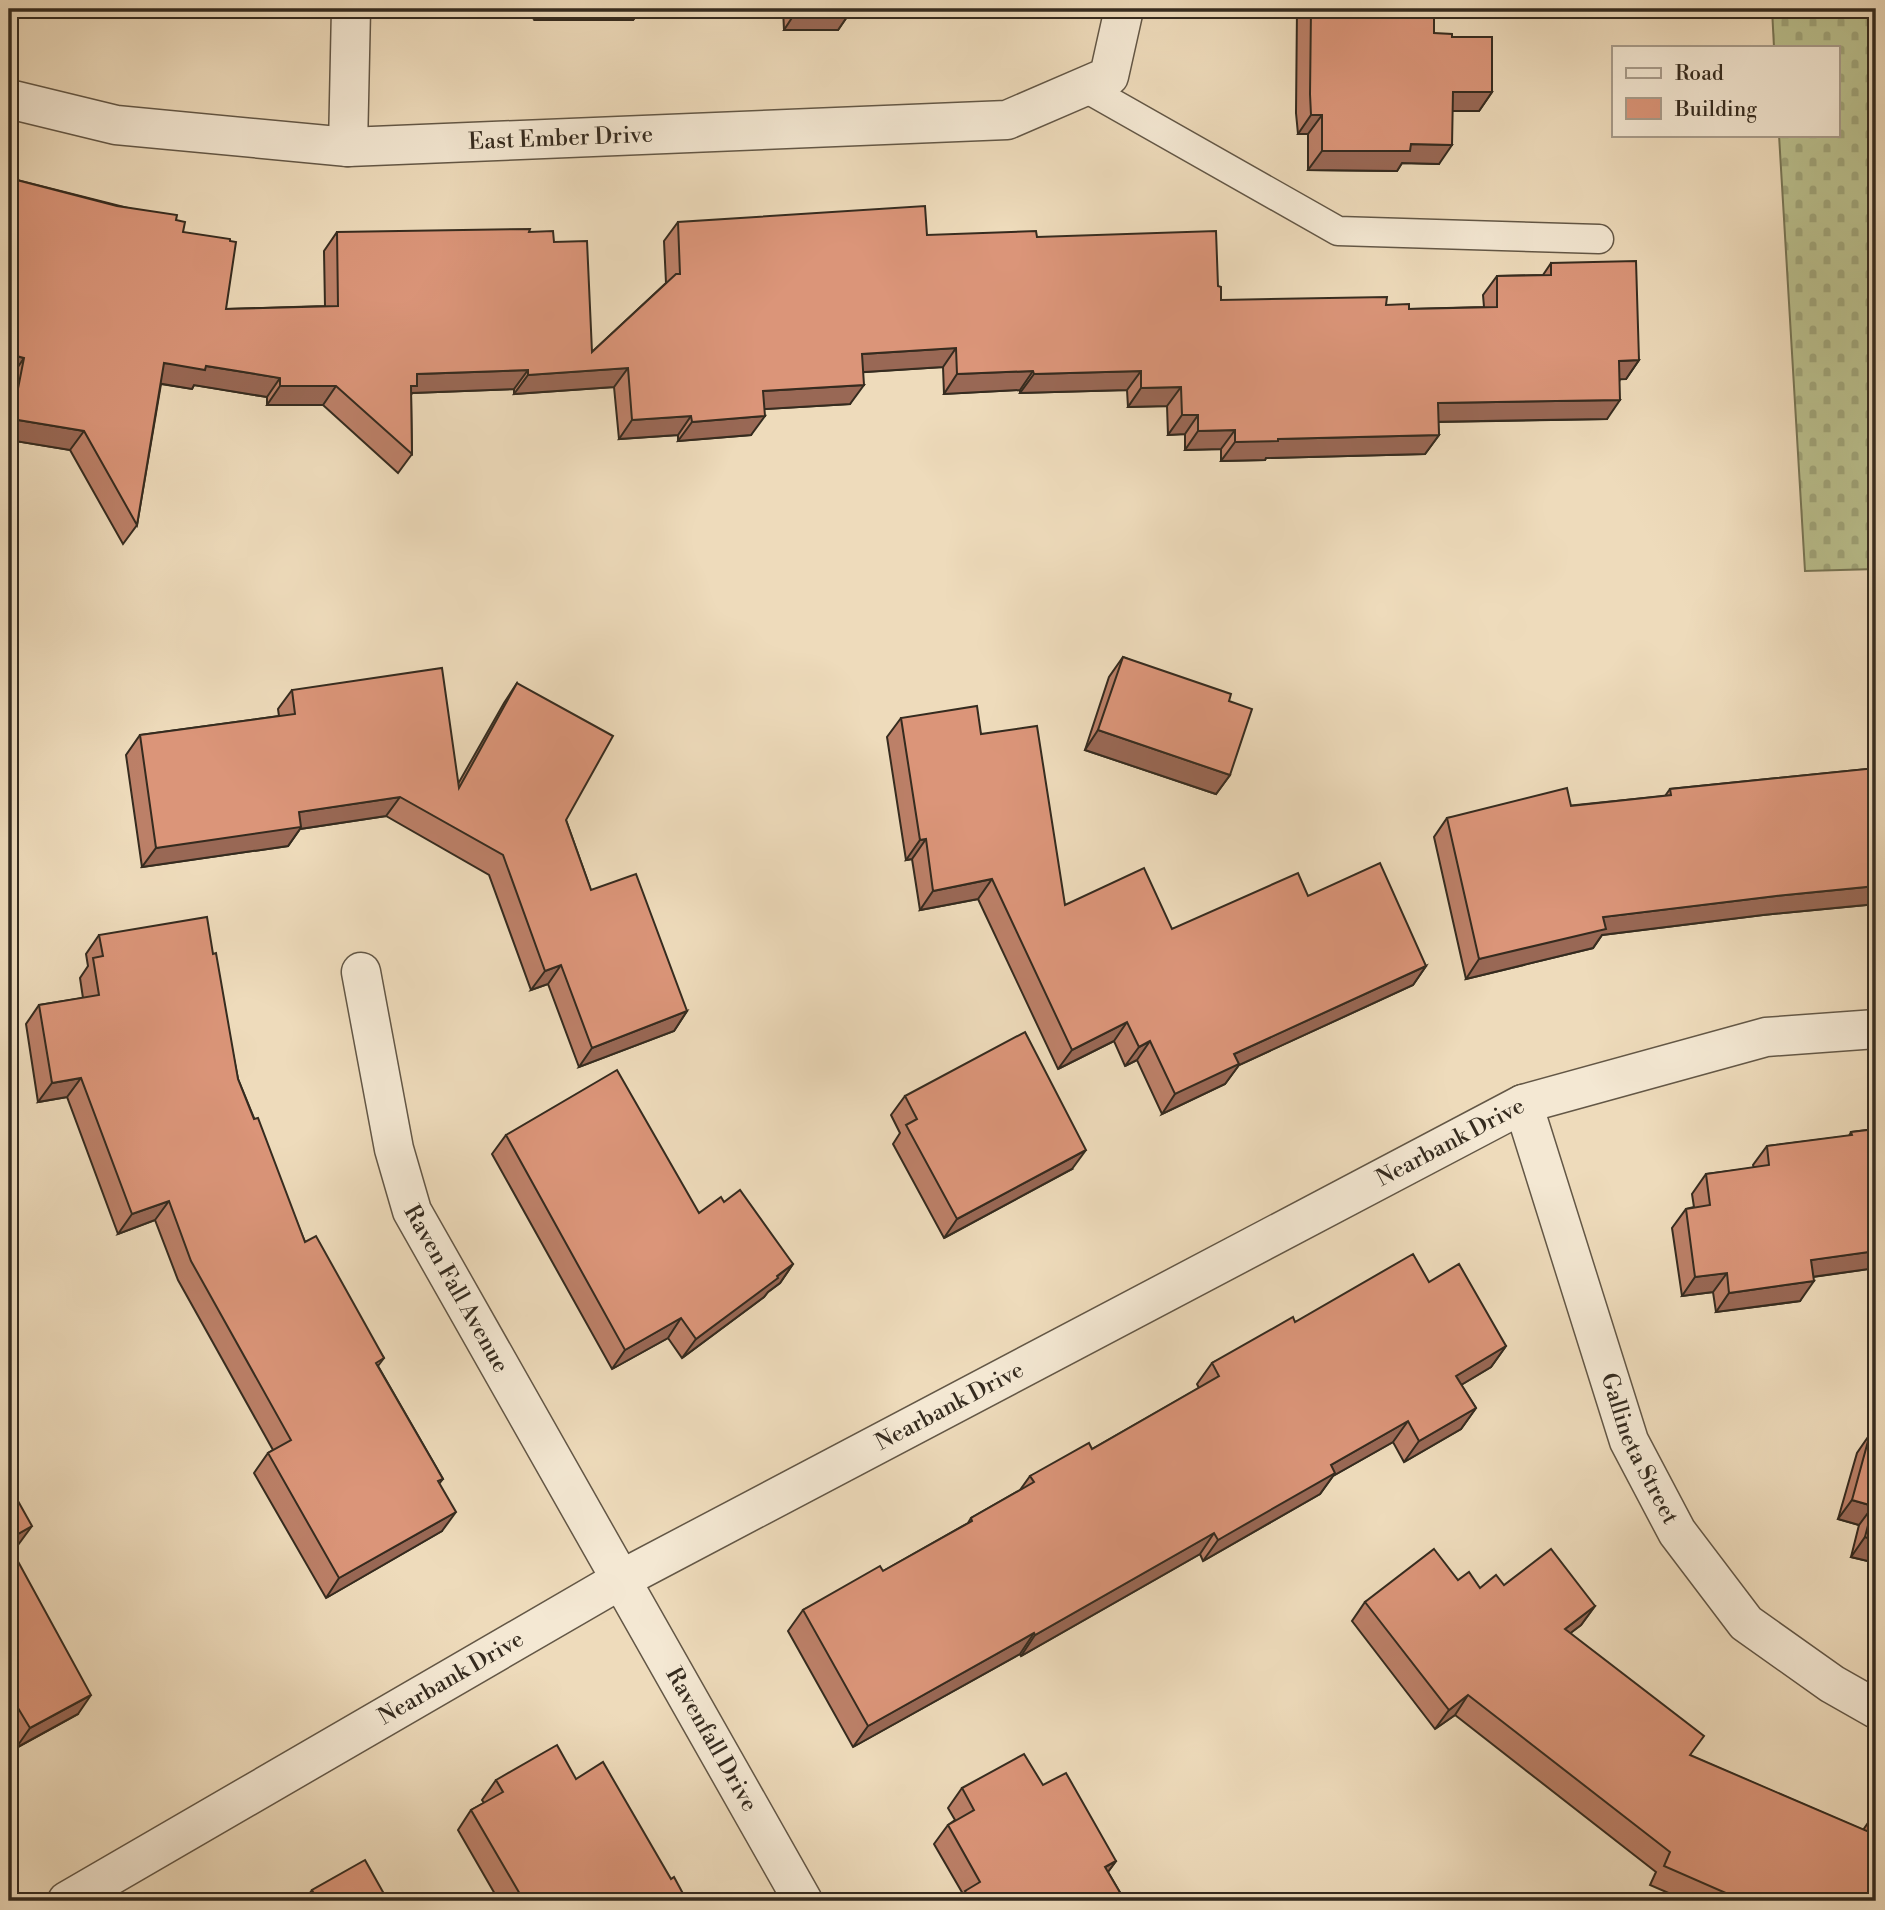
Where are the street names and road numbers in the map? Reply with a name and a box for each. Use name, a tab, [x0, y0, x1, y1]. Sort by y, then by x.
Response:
street label: East Ember Drive	[468, 121, 654, 156]
street label: Nearbank Drive	[1371, 1092, 1529, 1193]
street label: Raven Fall Avenue	[397, 1200, 515, 1378]
street label: Nearbank Drive	[871, 1356, 1029, 1457]
street label: Gallineta Street	[1594, 1369, 1684, 1529]
street label: Nearbank Drive	[373, 1625, 529, 1731]
street label: Ravenfall Drive	[660, 1662, 763, 1817]

